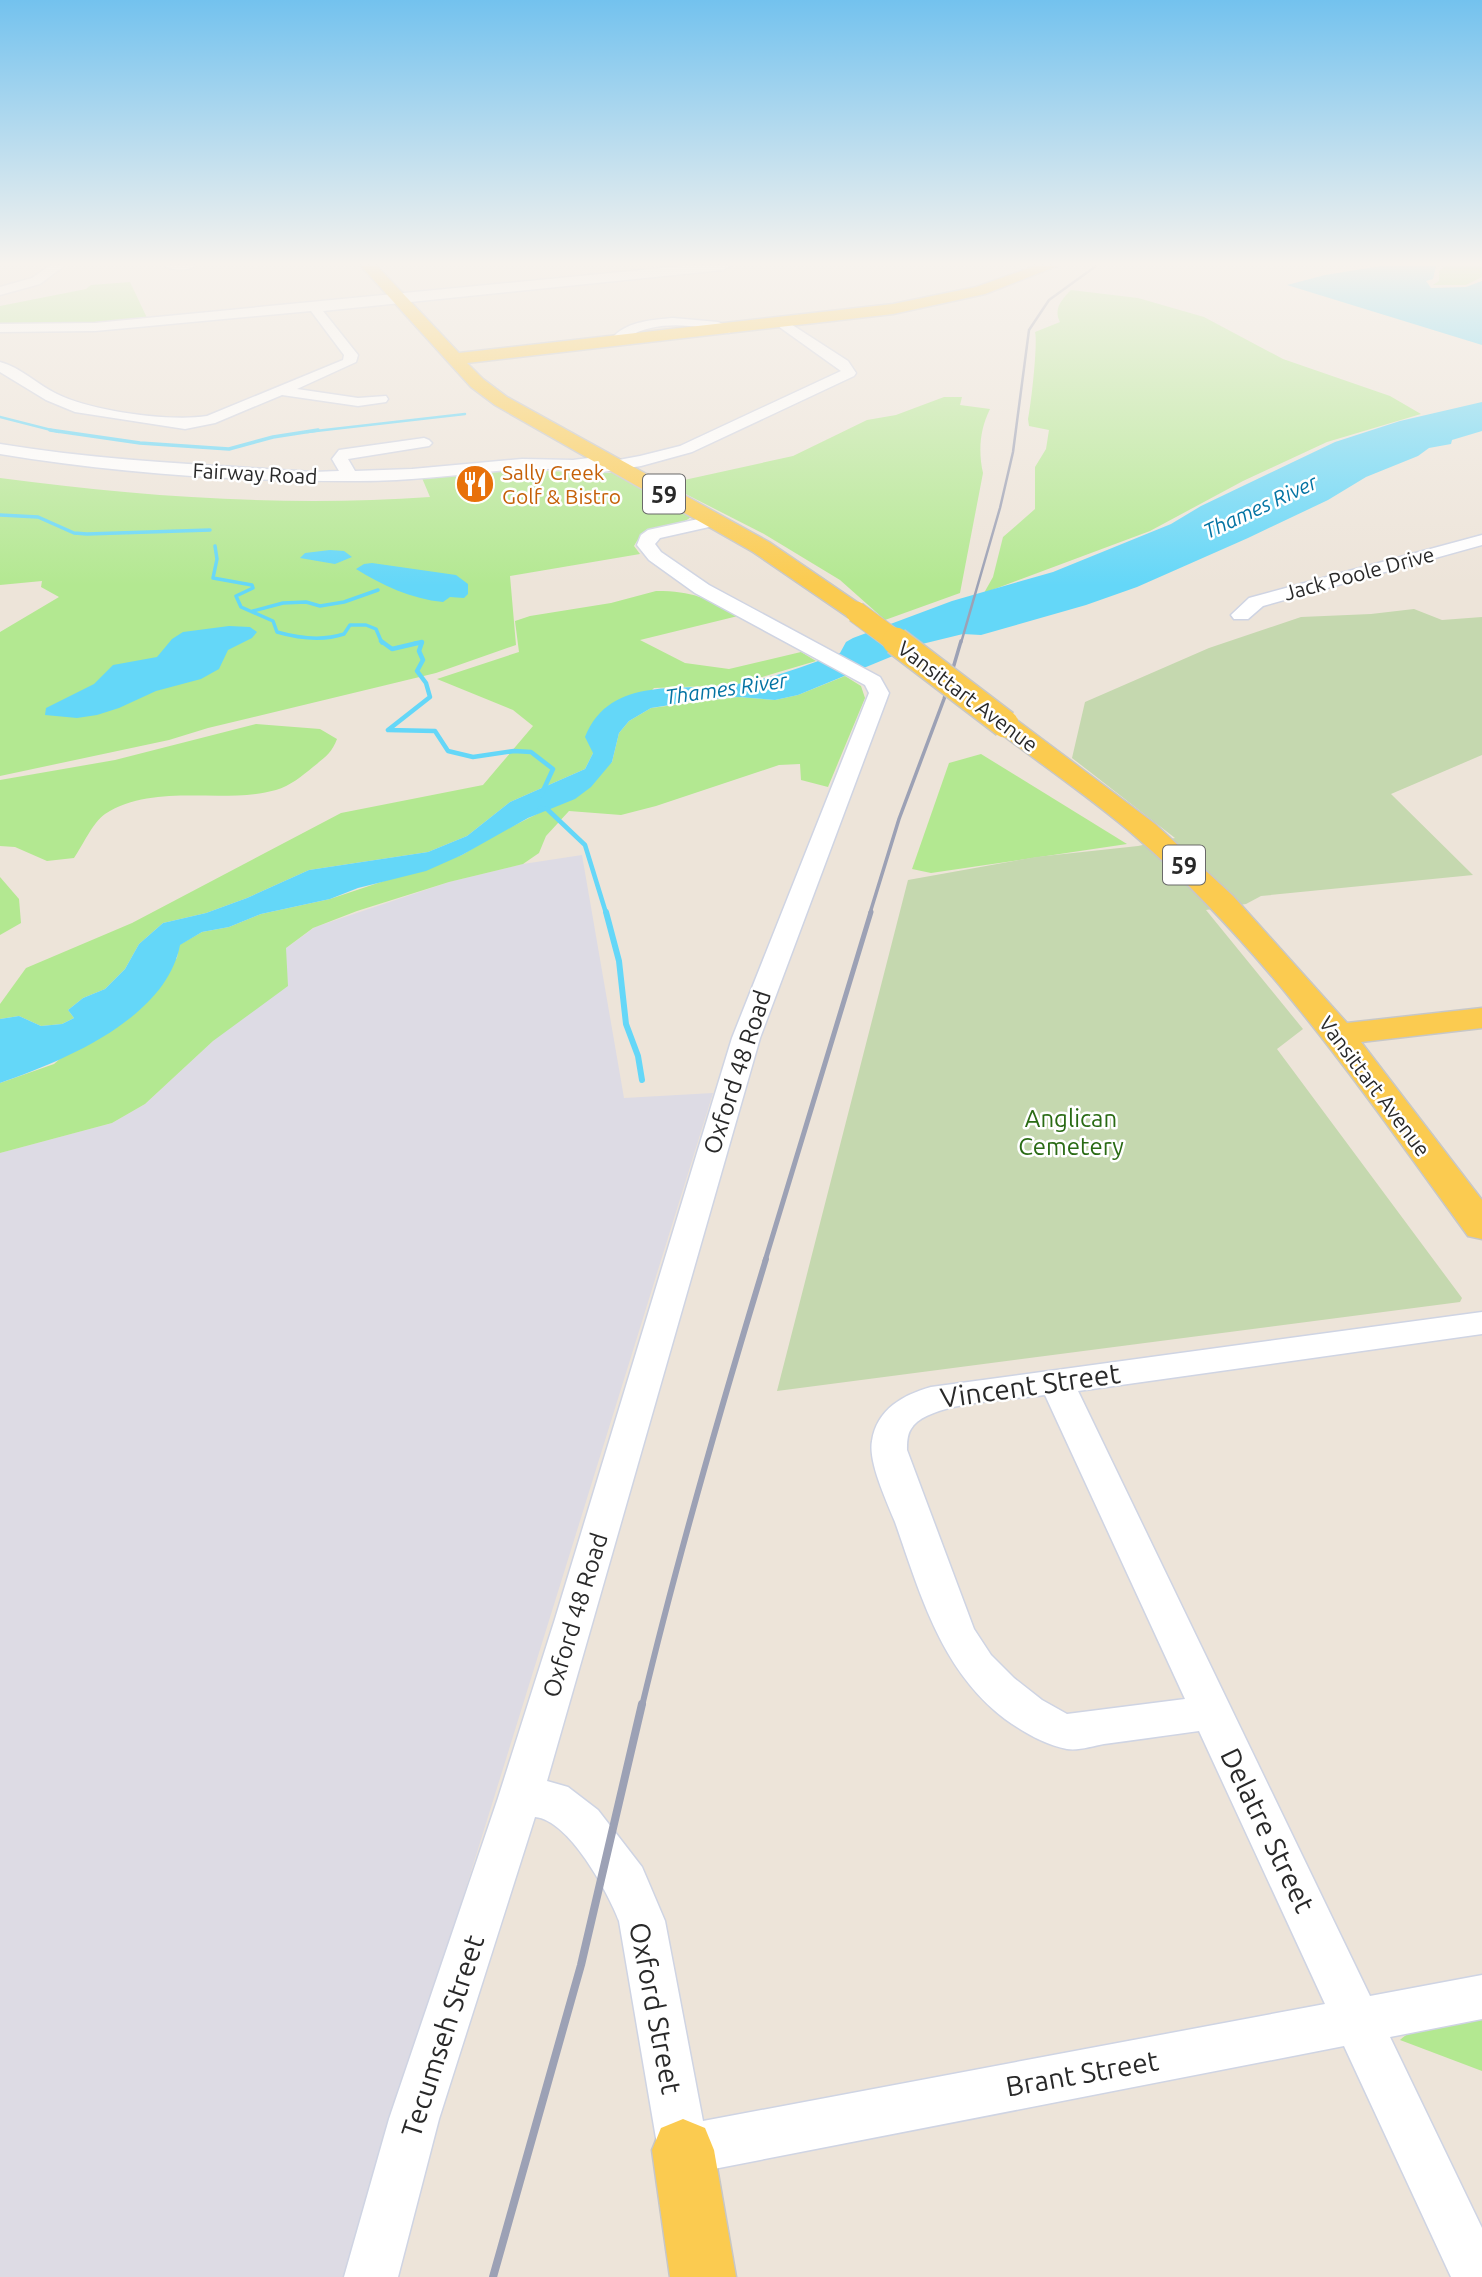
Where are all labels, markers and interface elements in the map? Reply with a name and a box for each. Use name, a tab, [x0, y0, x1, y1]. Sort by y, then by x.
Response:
street label: Fairway Road	[192, 458, 318, 488]
place label: Sally Creek Golf & Bistro	[502, 460, 621, 508]
restaurant icon: Sally Creek Golf & Bistro	[454, 463, 496, 505]
water label: Thames River	[1199, 469, 1322, 543]
road number: 59	[643, 474, 685, 514]
street label: Jack Poole Drive	[1281, 541, 1437, 605]
street label: Vansittart Avenue	[893, 636, 1043, 756]
water label: Thames River	[663, 667, 789, 708]
road number: 59	[1163, 846, 1205, 884]
street label: Oxford 48 Road	[698, 987, 776, 1157]
street label: Vansittart Avenue	[1315, 1011, 1435, 1161]
park label: Anglican Cemetery	[1018, 1105, 1124, 1160]
street label: Vincent Street	[938, 1357, 1122, 1413]
street label: Oxford 48 Road	[537, 1530, 613, 1700]
street label: Delatre Street	[1215, 1743, 1321, 1917]
street label: Oxford Street	[624, 1919, 688, 2097]
street label: Tecumseh Street	[395, 1931, 489, 2141]
street label: Brant Street	[1003, 2044, 1161, 2102]

